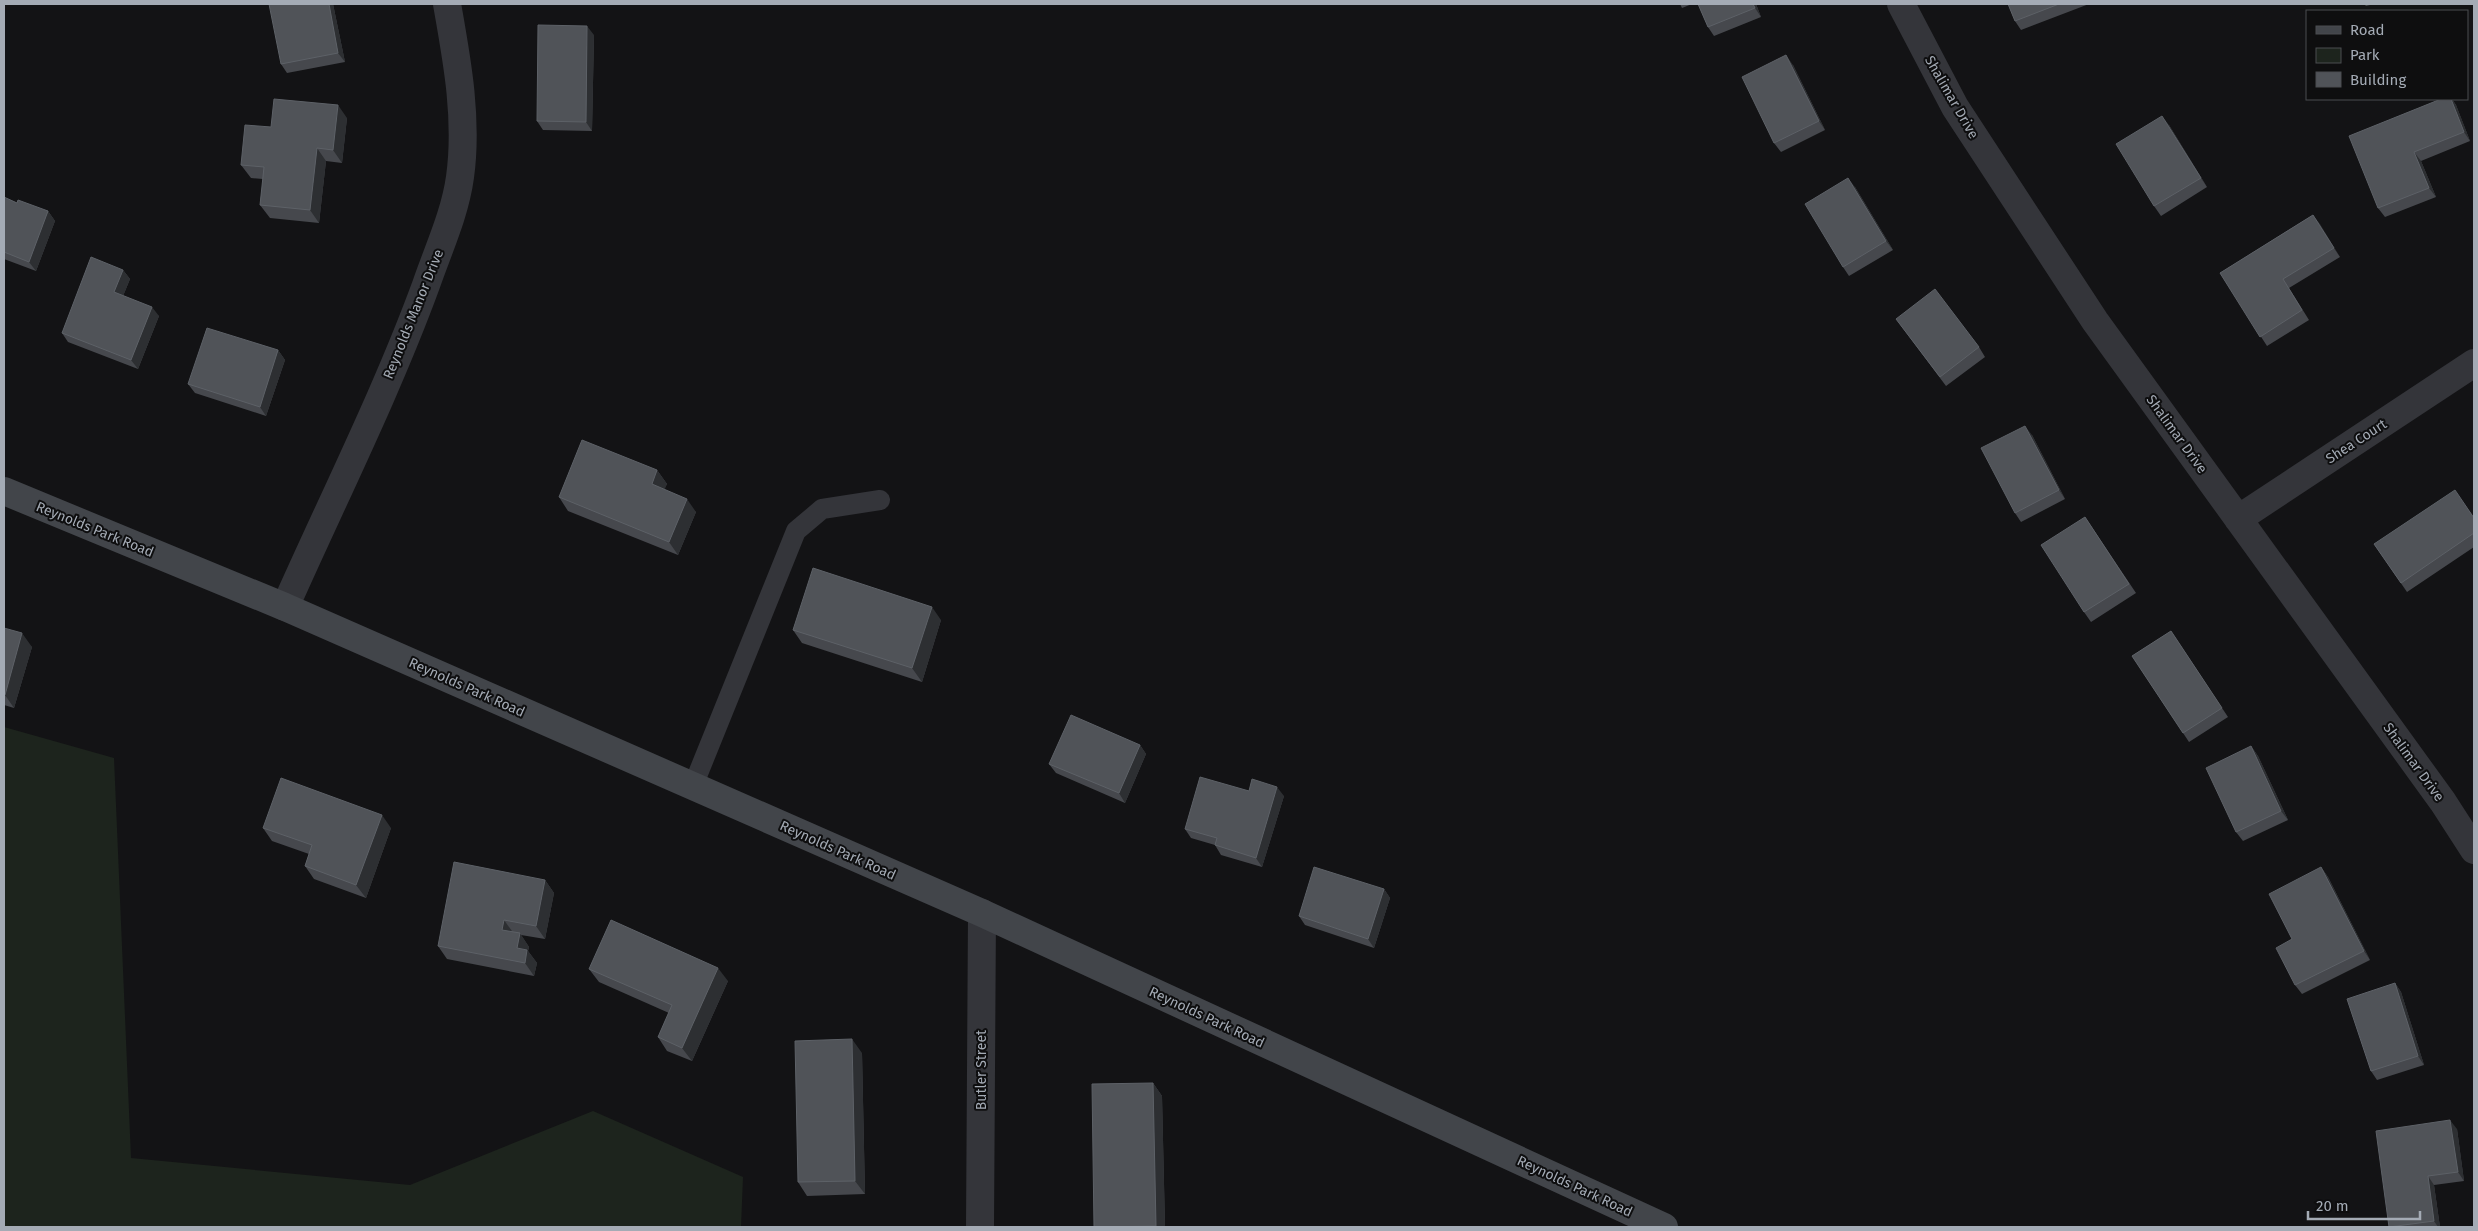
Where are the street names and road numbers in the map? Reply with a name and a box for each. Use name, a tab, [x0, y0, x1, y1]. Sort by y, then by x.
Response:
street label: Shalimar Drive	[1921, 53, 1982, 142]
street label: Reynolds Manor Drive	[380, 247, 447, 382]
street label: Shalimar Drive	[2142, 392, 2211, 477]
street label: Shea Court	[2323, 415, 2391, 467]
street label: Reynolds Park Road	[34, 498, 156, 561]
street label: Reynolds Park Road	[406, 654, 527, 721]
street label: Shalimar Drive	[2379, 720, 2448, 805]
street label: Reynolds Park Road	[777, 817, 898, 884]
street label: Reynolds Park Road	[1146, 983, 1267, 1052]
street label: Butler Street	[973, 1029, 990, 1110]
street label: Reynolds Park Road	[1514, 1152, 1635, 1221]

